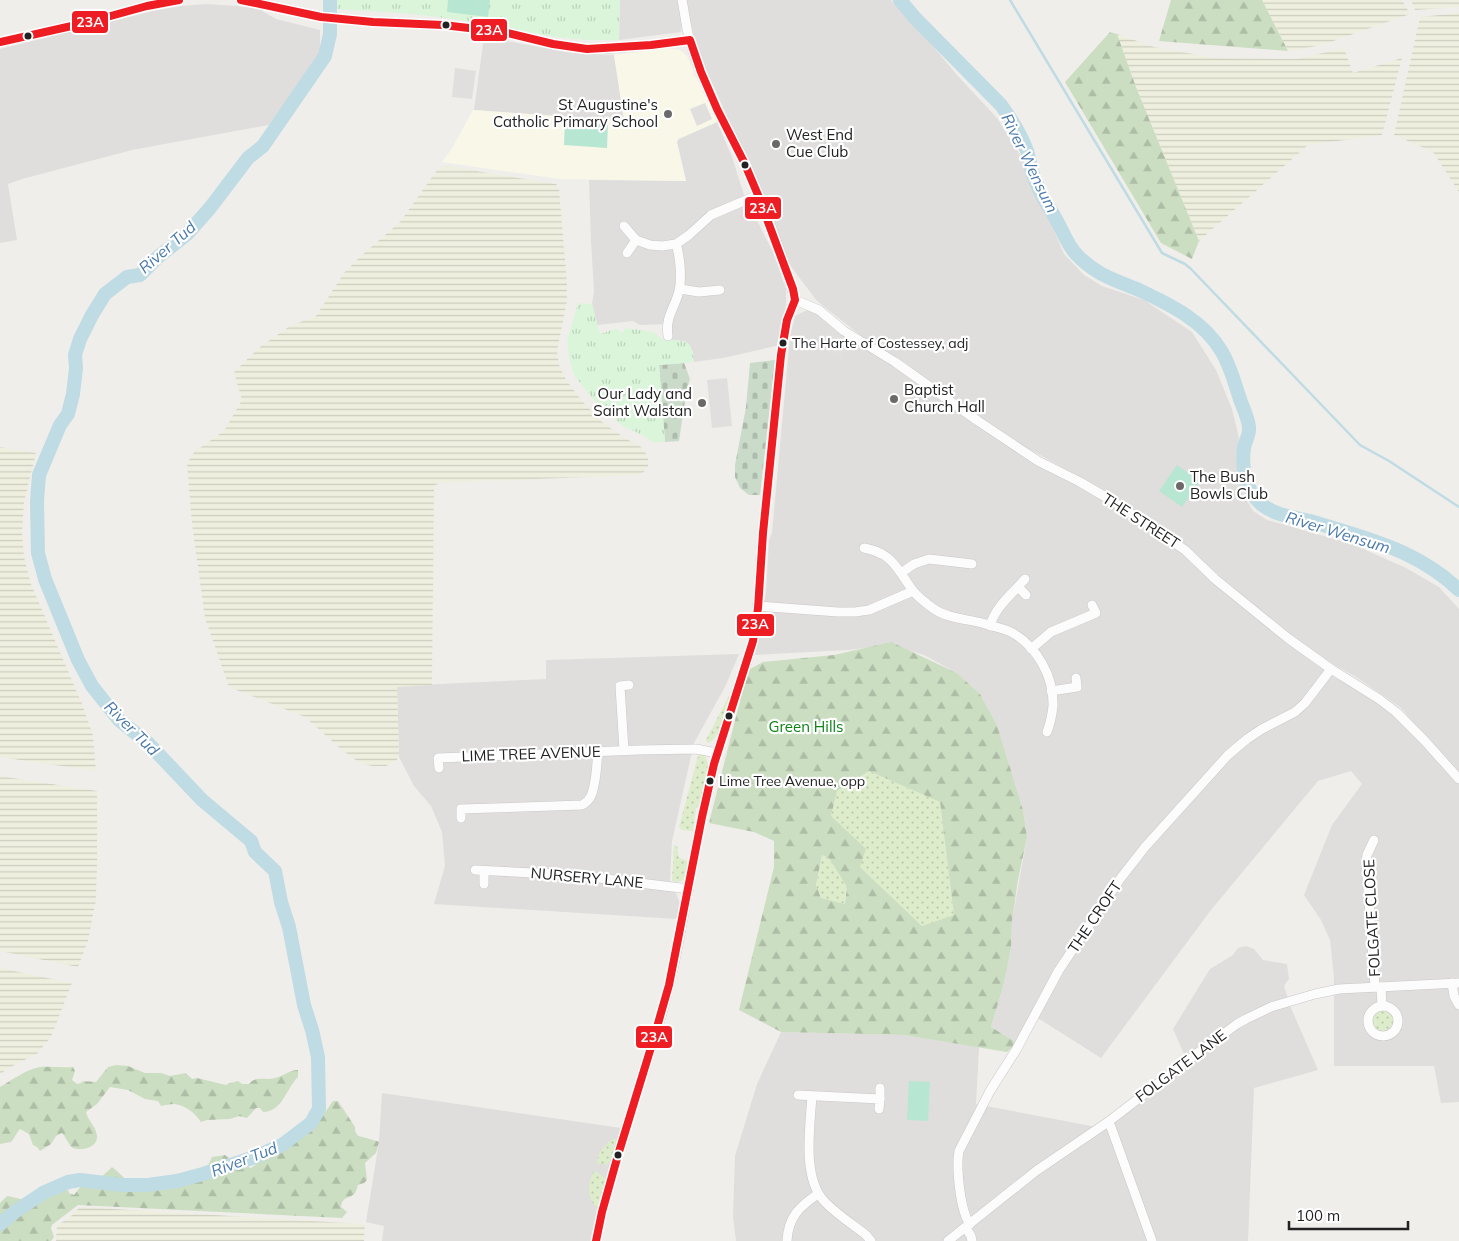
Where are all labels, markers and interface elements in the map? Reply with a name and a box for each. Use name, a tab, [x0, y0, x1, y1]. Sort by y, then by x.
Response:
line badge: 23A	[71, 10, 109, 34]
text: 23A	[76, 13, 104, 31]
line badge: 23A	[470, 18, 508, 42]
unlabelled marker	[441, 20, 451, 30]
text: 23A	[475, 21, 503, 39]
unlabelled marker	[23, 31, 33, 41]
place label: St Augustine's Catholic Primary School	[493, 95, 658, 131]
marker: St Augustine's Catholic Primary School	[662, 108, 674, 120]
water label: River Wensum	[997, 110, 1063, 216]
place label: West End Cue Club	[786, 125, 853, 161]
marker: West End Cue Club	[770, 138, 782, 150]
unlabelled marker	[740, 160, 750, 170]
line badge: 23A	[744, 196, 782, 220]
text: 23A	[749, 199, 777, 217]
water label: River Tud	[134, 216, 200, 277]
place label: The Harte of Costessey, adj	[792, 334, 968, 352]
marker: The Harte of Costessey, adj	[778, 338, 788, 348]
place label: Baptist Church Hall	[904, 380, 985, 416]
place label: Our Lady and Saint Walstan	[593, 384, 692, 420]
marker: Baptist Church Hall	[888, 393, 900, 405]
marker: Our Lady and Saint Walstan	[696, 397, 708, 409]
place label: The Bush Bowls Club	[1190, 467, 1268, 503]
marker: The Bush Bowls Club	[1174, 480, 1186, 492]
street label: THE STREET	[1099, 489, 1183, 553]
water label: River Wensum	[1283, 507, 1393, 557]
line badge: 23A	[736, 613, 775, 637]
text: 23A	[741, 615, 769, 633]
water label: River Tud	[100, 696, 164, 760]
unlabelled marker	[724, 711, 734, 721]
park label: Green Hills	[769, 717, 843, 736]
street label: LIME TREE AVENUE	[461, 742, 601, 765]
place label: Lime Tree Avenue, opp	[719, 772, 865, 790]
marker: Lime Tree Avenue, opp	[705, 776, 715, 786]
street label: FOLGATE CLOSE	[1359, 859, 1384, 977]
street label: NURSERY LANE	[530, 863, 644, 892]
street label: THE CROFT	[1064, 877, 1126, 956]
line badge: 23A	[635, 1025, 673, 1049]
street label: FOLGATE LANE	[1131, 1025, 1230, 1106]
text: 23A	[640, 1028, 668, 1046]
water label: River Tud	[208, 1137, 280, 1181]
unlabelled marker	[613, 1150, 623, 1160]
scale bar	[1289, 1198, 1408, 1230]
text: 100 m	[1296, 1206, 1340, 1225]

